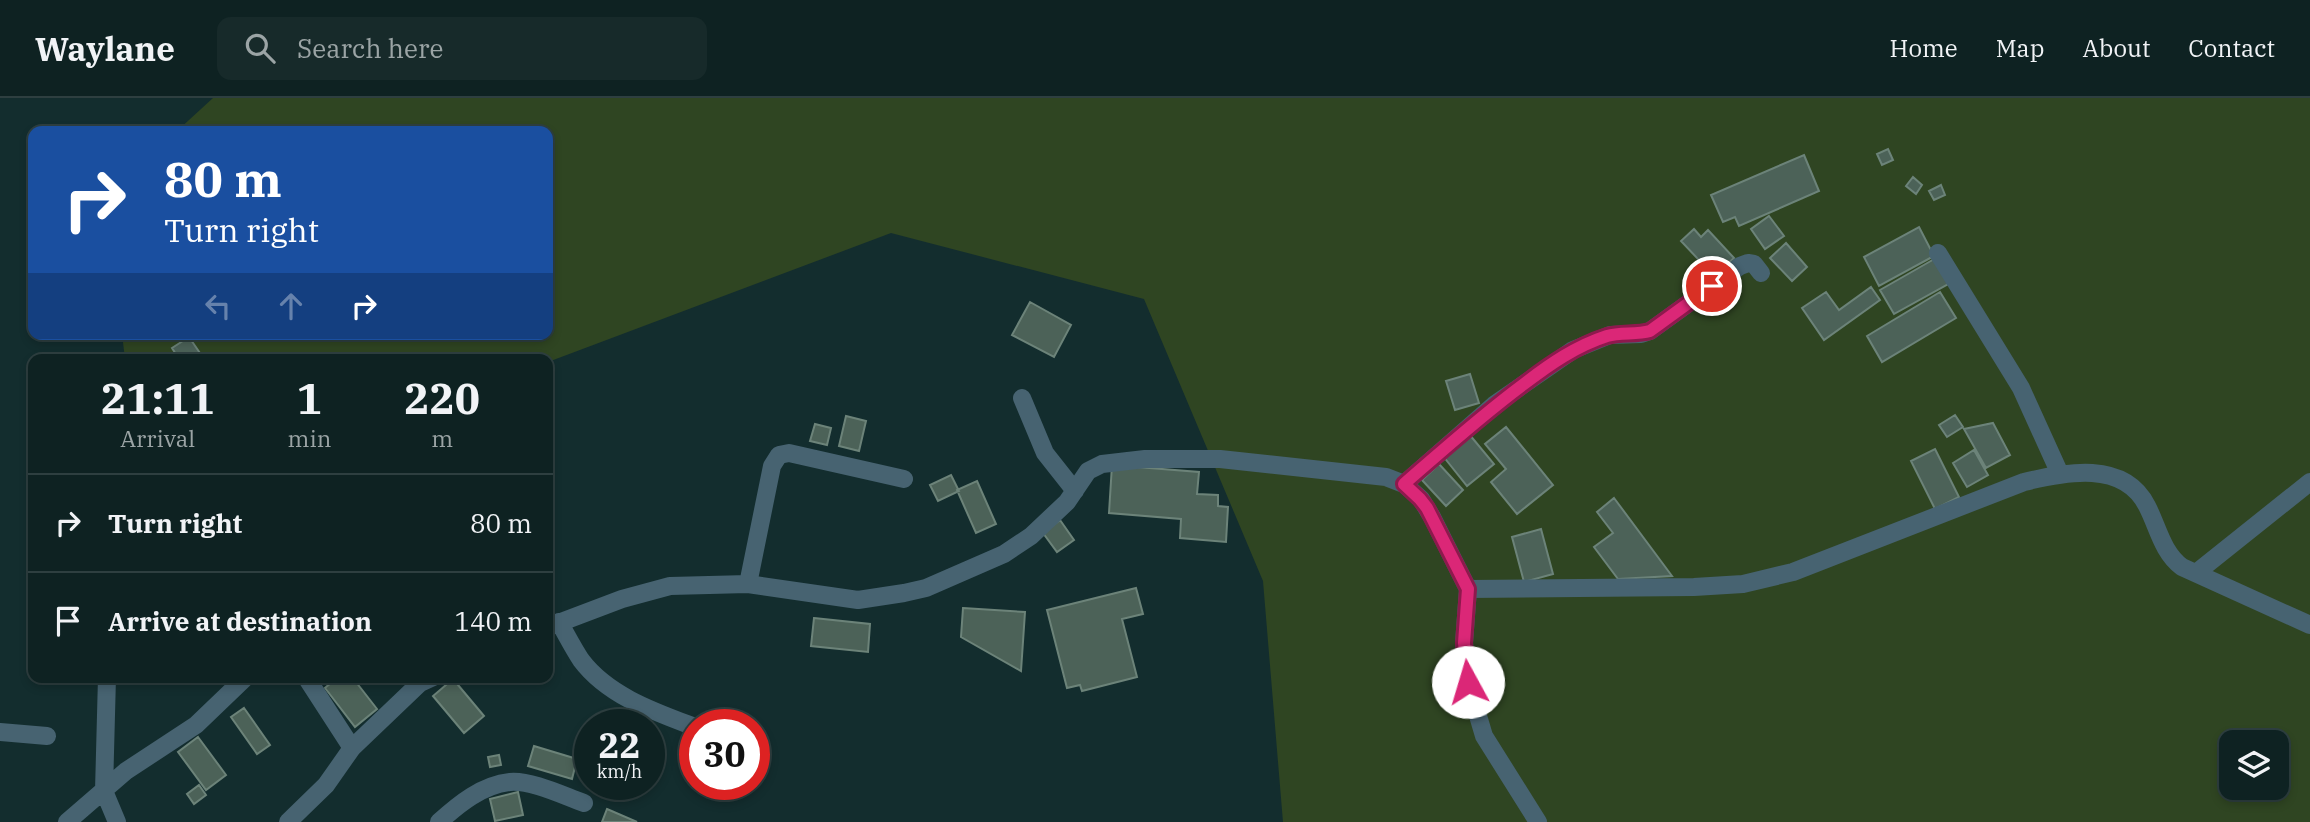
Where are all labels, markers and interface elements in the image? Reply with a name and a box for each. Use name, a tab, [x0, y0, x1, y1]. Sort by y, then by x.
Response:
search box	[217, 17, 707, 80]
text: Waylane	[35, 27, 175, 70]
icon: search	[241, 29, 279, 67]
text: Search here	[297, 31, 443, 65]
text: Home	[1890, 32, 1958, 64]
text: Map	[1996, 32, 2044, 64]
text: About	[2082, 32, 2150, 64]
text: Contact	[2188, 32, 2275, 64]
text: 80 m	[164, 147, 282, 210]
icon: right	[49, 154, 140, 245]
text: Turn right	[164, 209, 319, 251]
pin	[1682, 256, 1742, 316]
icon: arrive	[1693, 267, 1731, 305]
icon: left	[199, 287, 237, 325]
icon: ahead	[272, 287, 310, 325]
icon: right	[345, 287, 383, 325]
text: 21:11	[101, 371, 215, 426]
text: 1	[297, 371, 322, 426]
text: 220	[404, 371, 480, 426]
text: Arrival	[120, 423, 195, 453]
text: min	[288, 423, 331, 453]
text: m	[431, 423, 453, 453]
icon: right	[49, 504, 87, 542]
text: Turn right	[108, 506, 242, 540]
text: 80 m	[470, 506, 532, 540]
icon: arrive	[49, 602, 87, 640]
text: Arrive at destination	[108, 604, 372, 638]
text: 140 m	[454, 604, 532, 638]
position arrow	[1431, 645, 1505, 719]
speed limit sign: 30	[679, 709, 770, 800]
text: 22	[598, 722, 641, 768]
map controls	[2219, 730, 2289, 800]
button: layers	[2219, 730, 2289, 800]
text: km/h	[597, 760, 642, 783]

